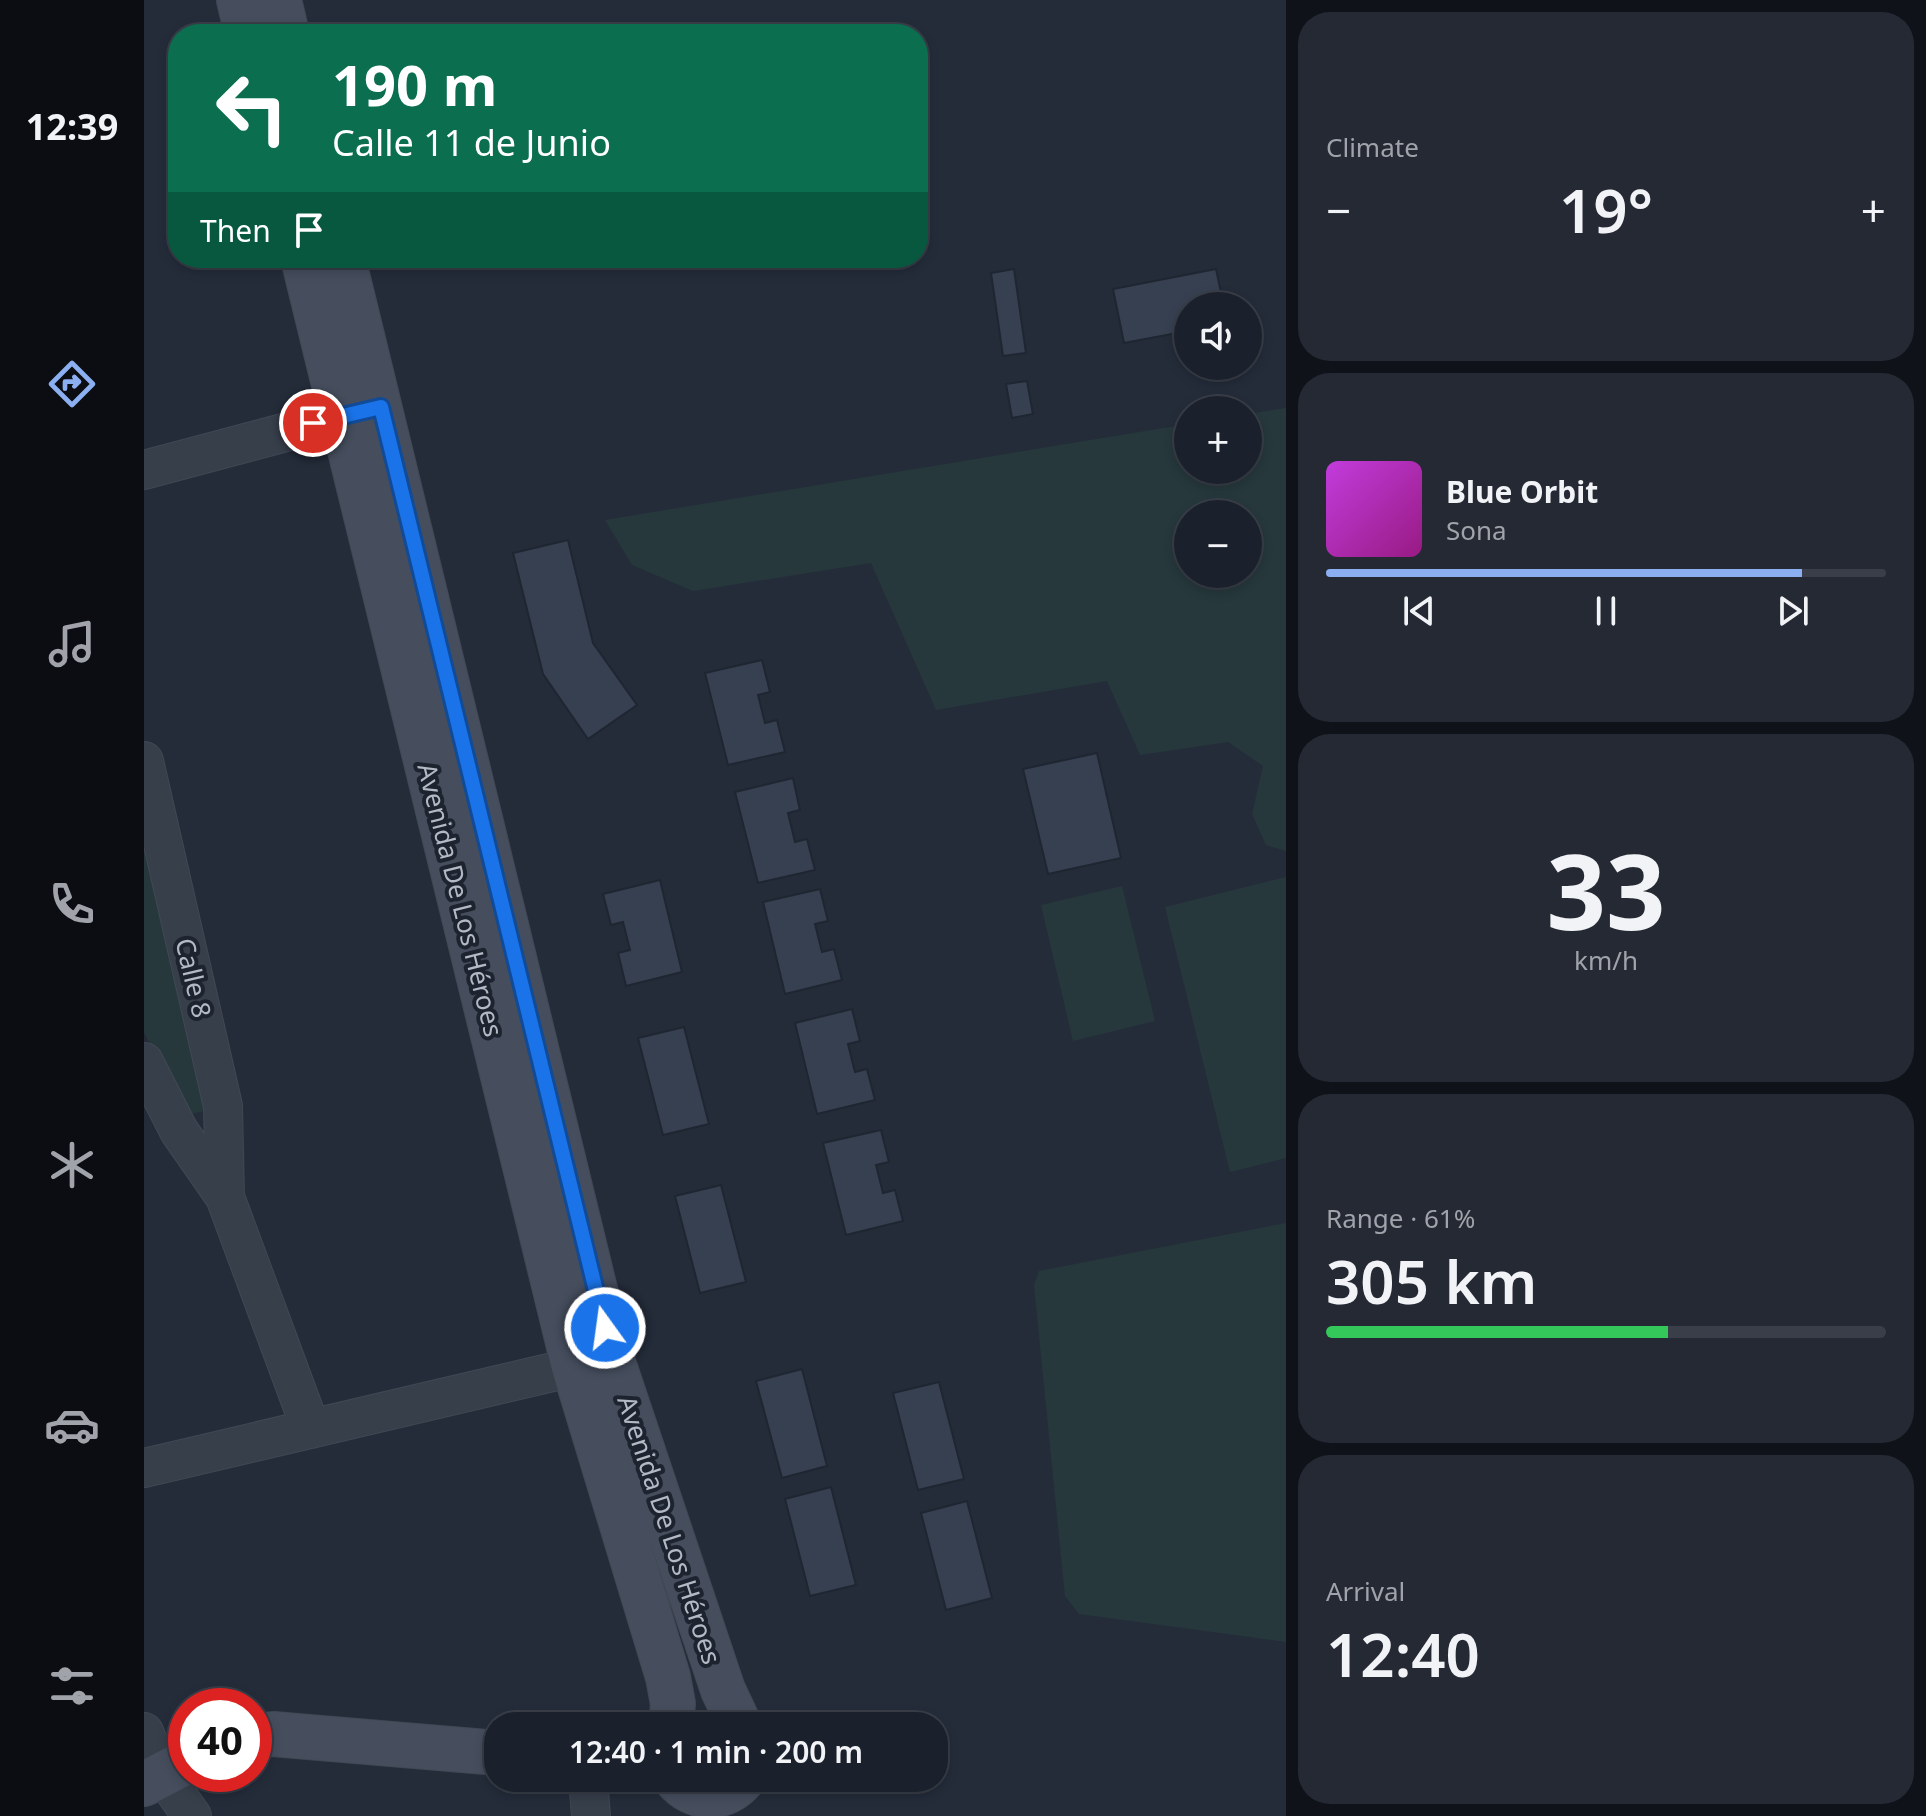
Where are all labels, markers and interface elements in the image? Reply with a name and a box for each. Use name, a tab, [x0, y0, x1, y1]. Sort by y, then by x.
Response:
text: 190 m	[332, 46, 497, 122]
icon: left	[200, 56, 304, 160]
text: 12:39	[26, 102, 118, 151]
text: Calle 11 de Junio	[332, 118, 611, 167]
text: Climate	[1326, 129, 1419, 165]
text: 19°	[1559, 169, 1653, 251]
text: −	[1326, 180, 1351, 240]
text: +	[1861, 180, 1886, 240]
icon: arrive	[287, 208, 331, 252]
text: Then	[200, 210, 271, 251]
map controls	[1174, 292, 1262, 588]
button: sound	[1174, 292, 1262, 380]
icon: directions	[44, 356, 100, 412]
pin	[279, 389, 347, 457]
button: +	[1174, 396, 1262, 484]
icon: arrive	[291, 401, 335, 445]
text: Blue Orbit	[1446, 471, 1598, 512]
button: −	[1174, 500, 1262, 588]
text: Sona	[1446, 512, 1507, 548]
icon: previous	[1397, 589, 1441, 633]
icon: pause	[1584, 589, 1628, 633]
icon: next	[1771, 589, 1815, 633]
icon: music	[44, 616, 100, 672]
street label: Avenida De Los Héroes	[410, 759, 512, 1040]
text: 33	[1547, 819, 1665, 960]
icon: phone	[44, 876, 100, 932]
street label: Calle 8	[167, 934, 221, 1021]
text: km/h	[1574, 942, 1638, 978]
icon: climate	[44, 1137, 100, 1193]
text: Range · 61%	[1326, 1200, 1475, 1236]
text: 305 km	[1326, 1240, 1537, 1322]
position arrow	[563, 1286, 647, 1370]
street label: Avenida De Los Héroes	[609, 1391, 730, 1669]
icon: car	[44, 1397, 100, 1453]
text: Arrival	[1326, 1573, 1405, 1609]
text: 12:40	[1326, 1613, 1480, 1695]
icon: filters	[44, 1658, 100, 1714]
speed limit sign: 40	[168, 1688, 272, 1792]
text: 12:40 · 1 min · 200 m	[569, 1731, 863, 1772]

